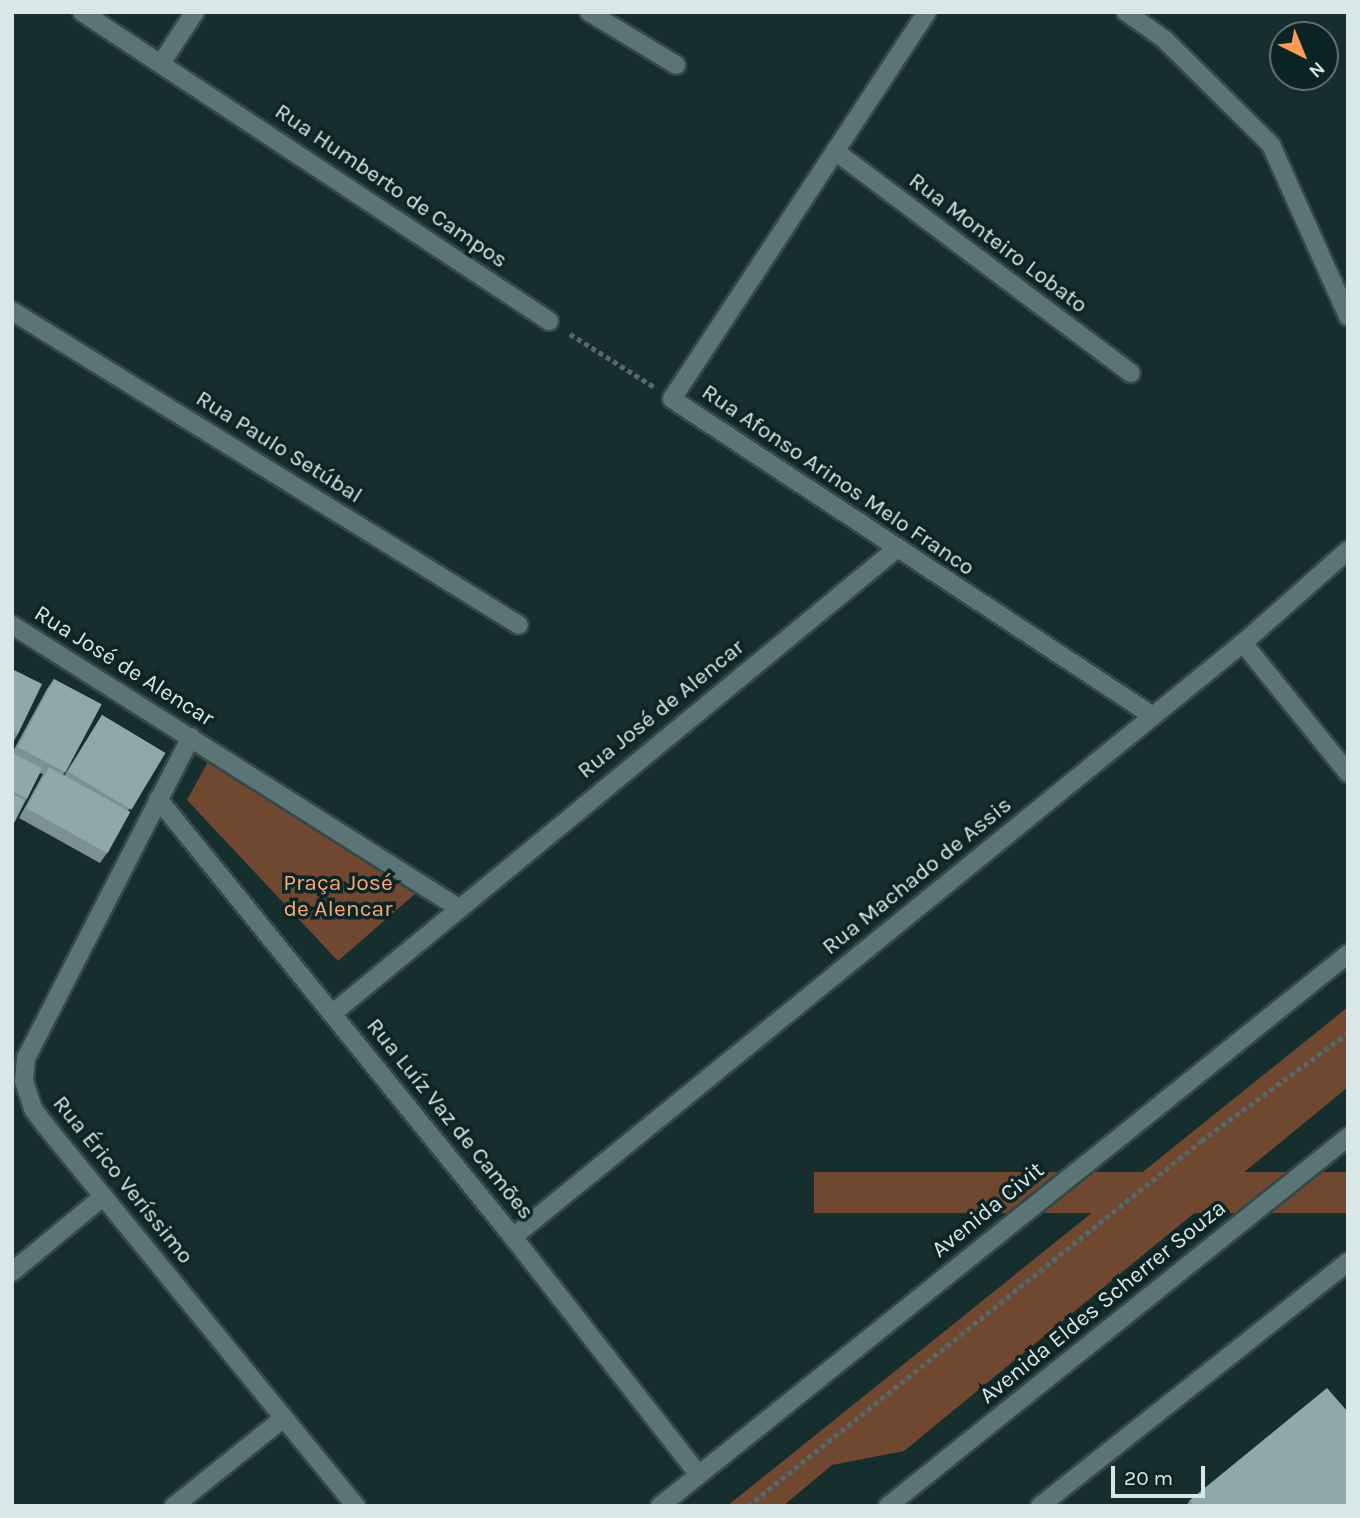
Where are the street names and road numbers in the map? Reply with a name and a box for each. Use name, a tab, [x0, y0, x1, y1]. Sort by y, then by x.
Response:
street label: Rua Humberto de Campos	[269, 98, 513, 274]
street label: Rua Monteiro Lobato	[903, 167, 1093, 319]
street label: Rua Afonso Arinos Melo Franco	[696, 378, 980, 582]
street label: Rua Paulo Setúbal	[191, 385, 367, 509]
street label: Rua José de Alencar	[29, 600, 219, 732]
street label: Rua José de Alencar	[572, 633, 750, 785]
street label: Rua Machado de Assis	[817, 791, 1017, 961]
street label: Rua Luíz Vaz de Camões	[360, 1013, 540, 1225]
street label: Rua Érico Veríssimo	[47, 1090, 199, 1270]
street label: Avenida Civit	[926, 1156, 1050, 1264]
street label: Avenida Eldes Scherrer Souza	[974, 1194, 1232, 1410]

